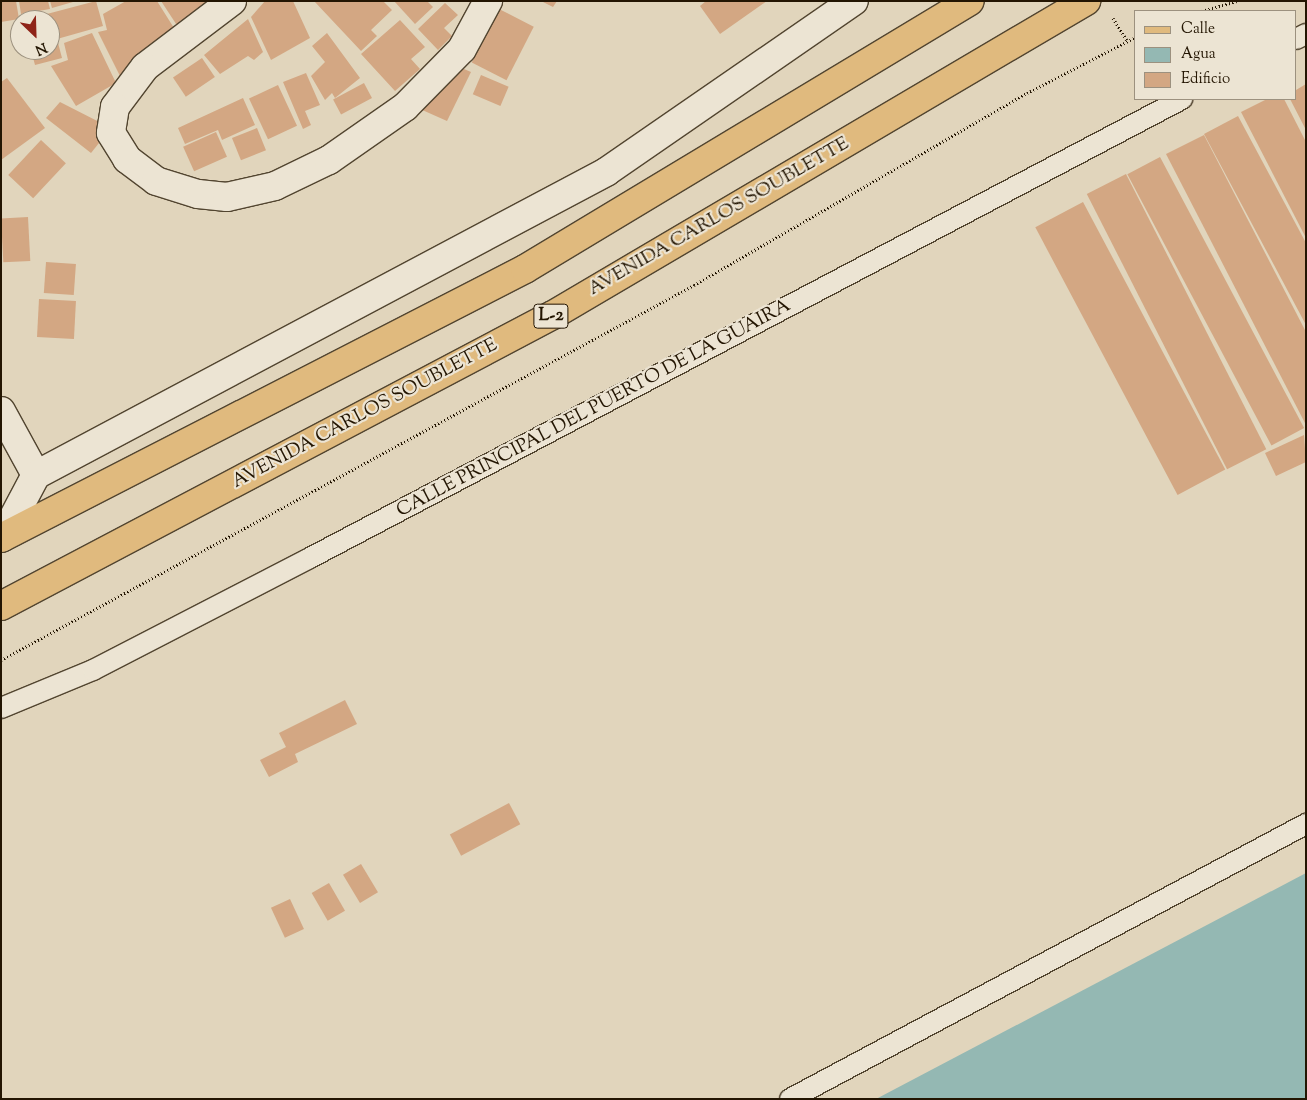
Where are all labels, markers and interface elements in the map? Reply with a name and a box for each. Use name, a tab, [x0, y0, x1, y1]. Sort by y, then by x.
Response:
north arrow	[10, 10, 60, 60]
legend	[1134, 10, 1297, 100]
text: Calle	[1181, 19, 1215, 40]
text: N	[32, 36, 50, 59]
text: Agua	[1181, 44, 1216, 65]
text: Edificio	[1181, 69, 1230, 90]
street label: AVENIDA CARLOS SOUBLETTE	[585, 133, 853, 301]
street label: CALLE PRINCIPAL DEL PUERTO DE LA GUAIRA	[393, 295, 795, 523]
road number: L-2	[532, 300, 570, 332]
street label: AVENIDA CARLOS SOUBLETTE	[228, 334, 502, 494]

